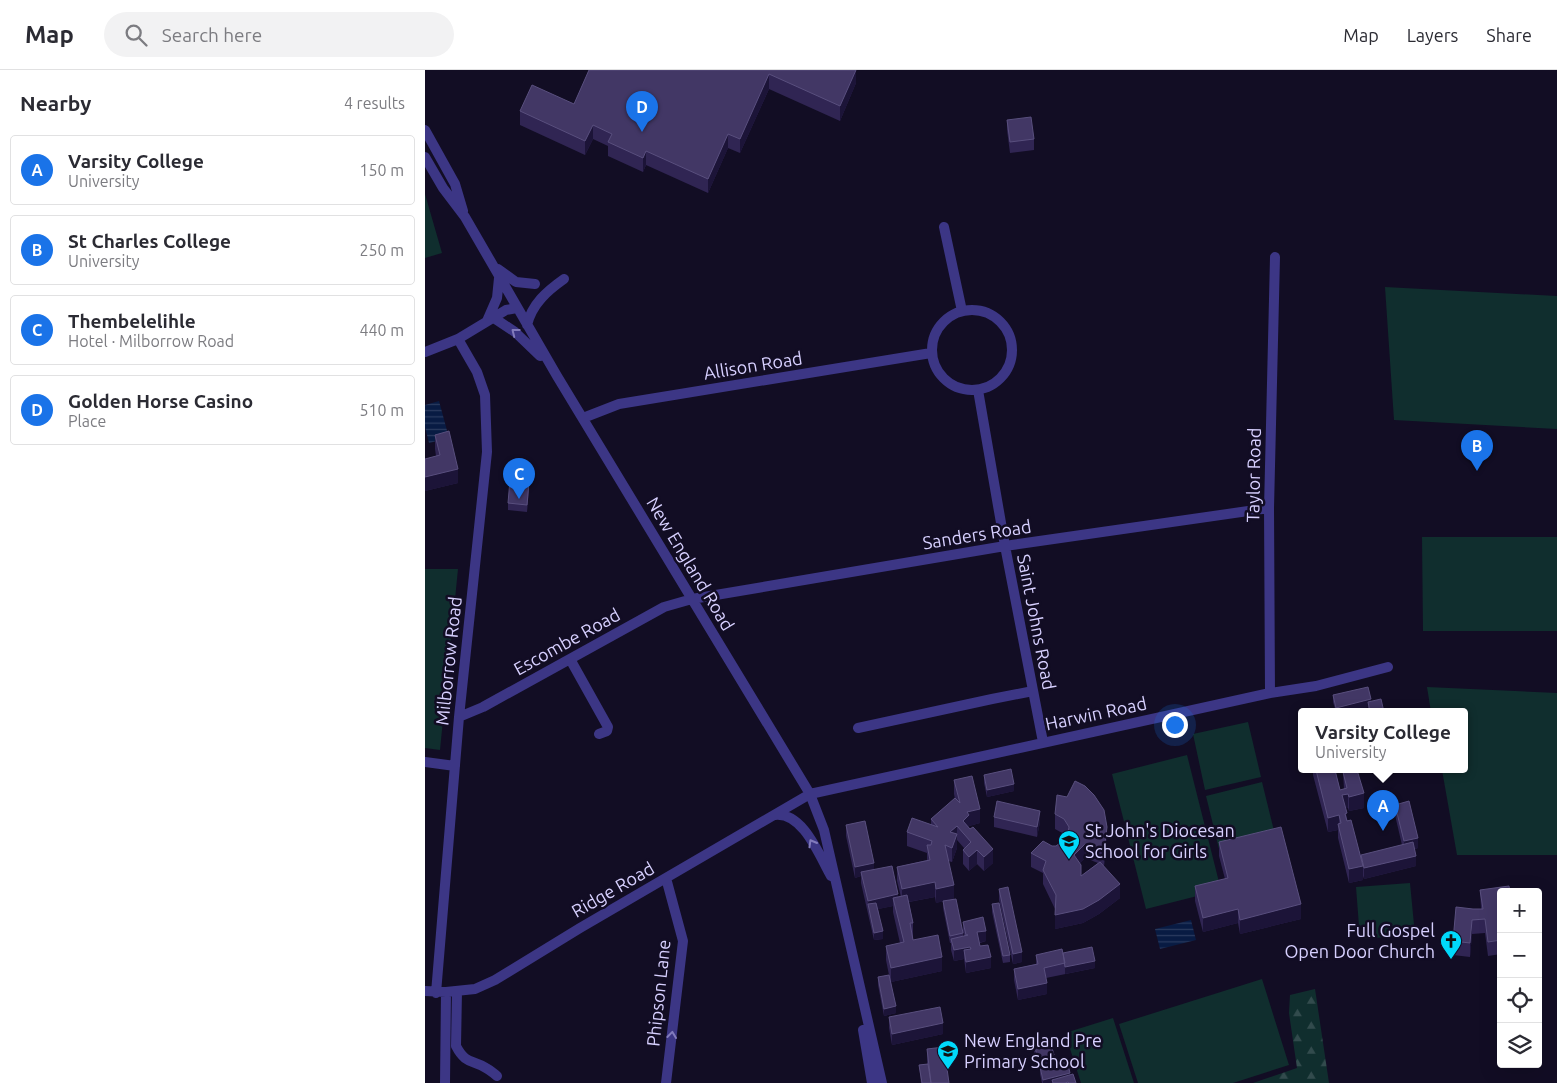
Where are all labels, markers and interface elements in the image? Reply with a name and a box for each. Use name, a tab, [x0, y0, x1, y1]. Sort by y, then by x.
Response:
search box	[104, 12, 454, 57]
text: Map	[25, 21, 74, 48]
icon: search	[122, 21, 150, 49]
text: Search here	[162, 24, 262, 46]
text: Map	[1343, 25, 1379, 45]
text: Layers	[1407, 25, 1458, 45]
text: Share	[1486, 25, 1532, 45]
text: Nearby	[20, 91, 91, 115]
pin: D	[626, 91, 658, 132]
text: 4 results	[344, 94, 405, 112]
text: Varsity College	[68, 150, 204, 172]
text: A	[31, 161, 43, 179]
text: 150 m	[359, 161, 404, 179]
text: University	[68, 172, 139, 190]
text: St Charles College	[68, 230, 231, 252]
text: B	[32, 241, 42, 259]
text: 250 m	[359, 241, 404, 259]
text: University	[68, 252, 139, 270]
text: Thembelelihle	[68, 310, 196, 332]
text: C	[32, 321, 42, 339]
text: 440 m	[359, 321, 404, 339]
one-way arrow	[511, 329, 521, 338]
text: Hotel · Milborrow Road	[68, 332, 234, 350]
street label: Allison Road	[702, 347, 804, 383]
text: Golden Horse Casino	[68, 390, 253, 412]
text: D	[31, 401, 43, 419]
text: 510 m	[359, 401, 404, 419]
text: Place	[68, 412, 106, 430]
street label: Taylor Road	[1242, 427, 1264, 523]
pin: B	[1461, 430, 1493, 471]
pin: C	[503, 458, 535, 499]
street label: New England Road	[643, 493, 739, 634]
street label: Sanders Road	[921, 516, 1033, 552]
street label: Saint Johns Road	[1014, 552, 1060, 691]
street label: Milborrow Road	[431, 595, 465, 726]
street label: Escombe Road	[510, 604, 623, 679]
street label: Harwin Road	[1043, 693, 1148, 734]
popup	[1298, 708, 1468, 773]
your location	[1162, 712, 1188, 738]
text: Varsity College	[1315, 721, 1451, 743]
text: University	[1315, 743, 1386, 761]
pin: A	[1367, 790, 1399, 831]
place label: St John's Diocesan School for Girls	[1085, 820, 1235, 861]
school or university icon: St John's Diocesan School for Girls	[1057, 829, 1081, 860]
one-way arrow	[809, 839, 819, 848]
street label: Ridge Road	[568, 857, 657, 921]
map controls	[1497, 888, 1542, 1068]
button: +	[1497, 888, 1542, 933]
place label: Full Gospel Open Door Church	[1284, 920, 1435, 961]
church icon: Full Gospel Open Door Church	[1439, 929, 1463, 960]
button: −	[1497, 933, 1542, 978]
street label: Phipson Lane	[642, 938, 674, 1047]
button: locate	[1497, 978, 1542, 1023]
button: layers	[1497, 1023, 1542, 1068]
one-way arrow	[666, 1030, 677, 1038]
place label: New England Pre Primary School	[964, 1030, 1102, 1071]
school or university icon: New England Pre Primary School	[936, 1039, 960, 1070]

